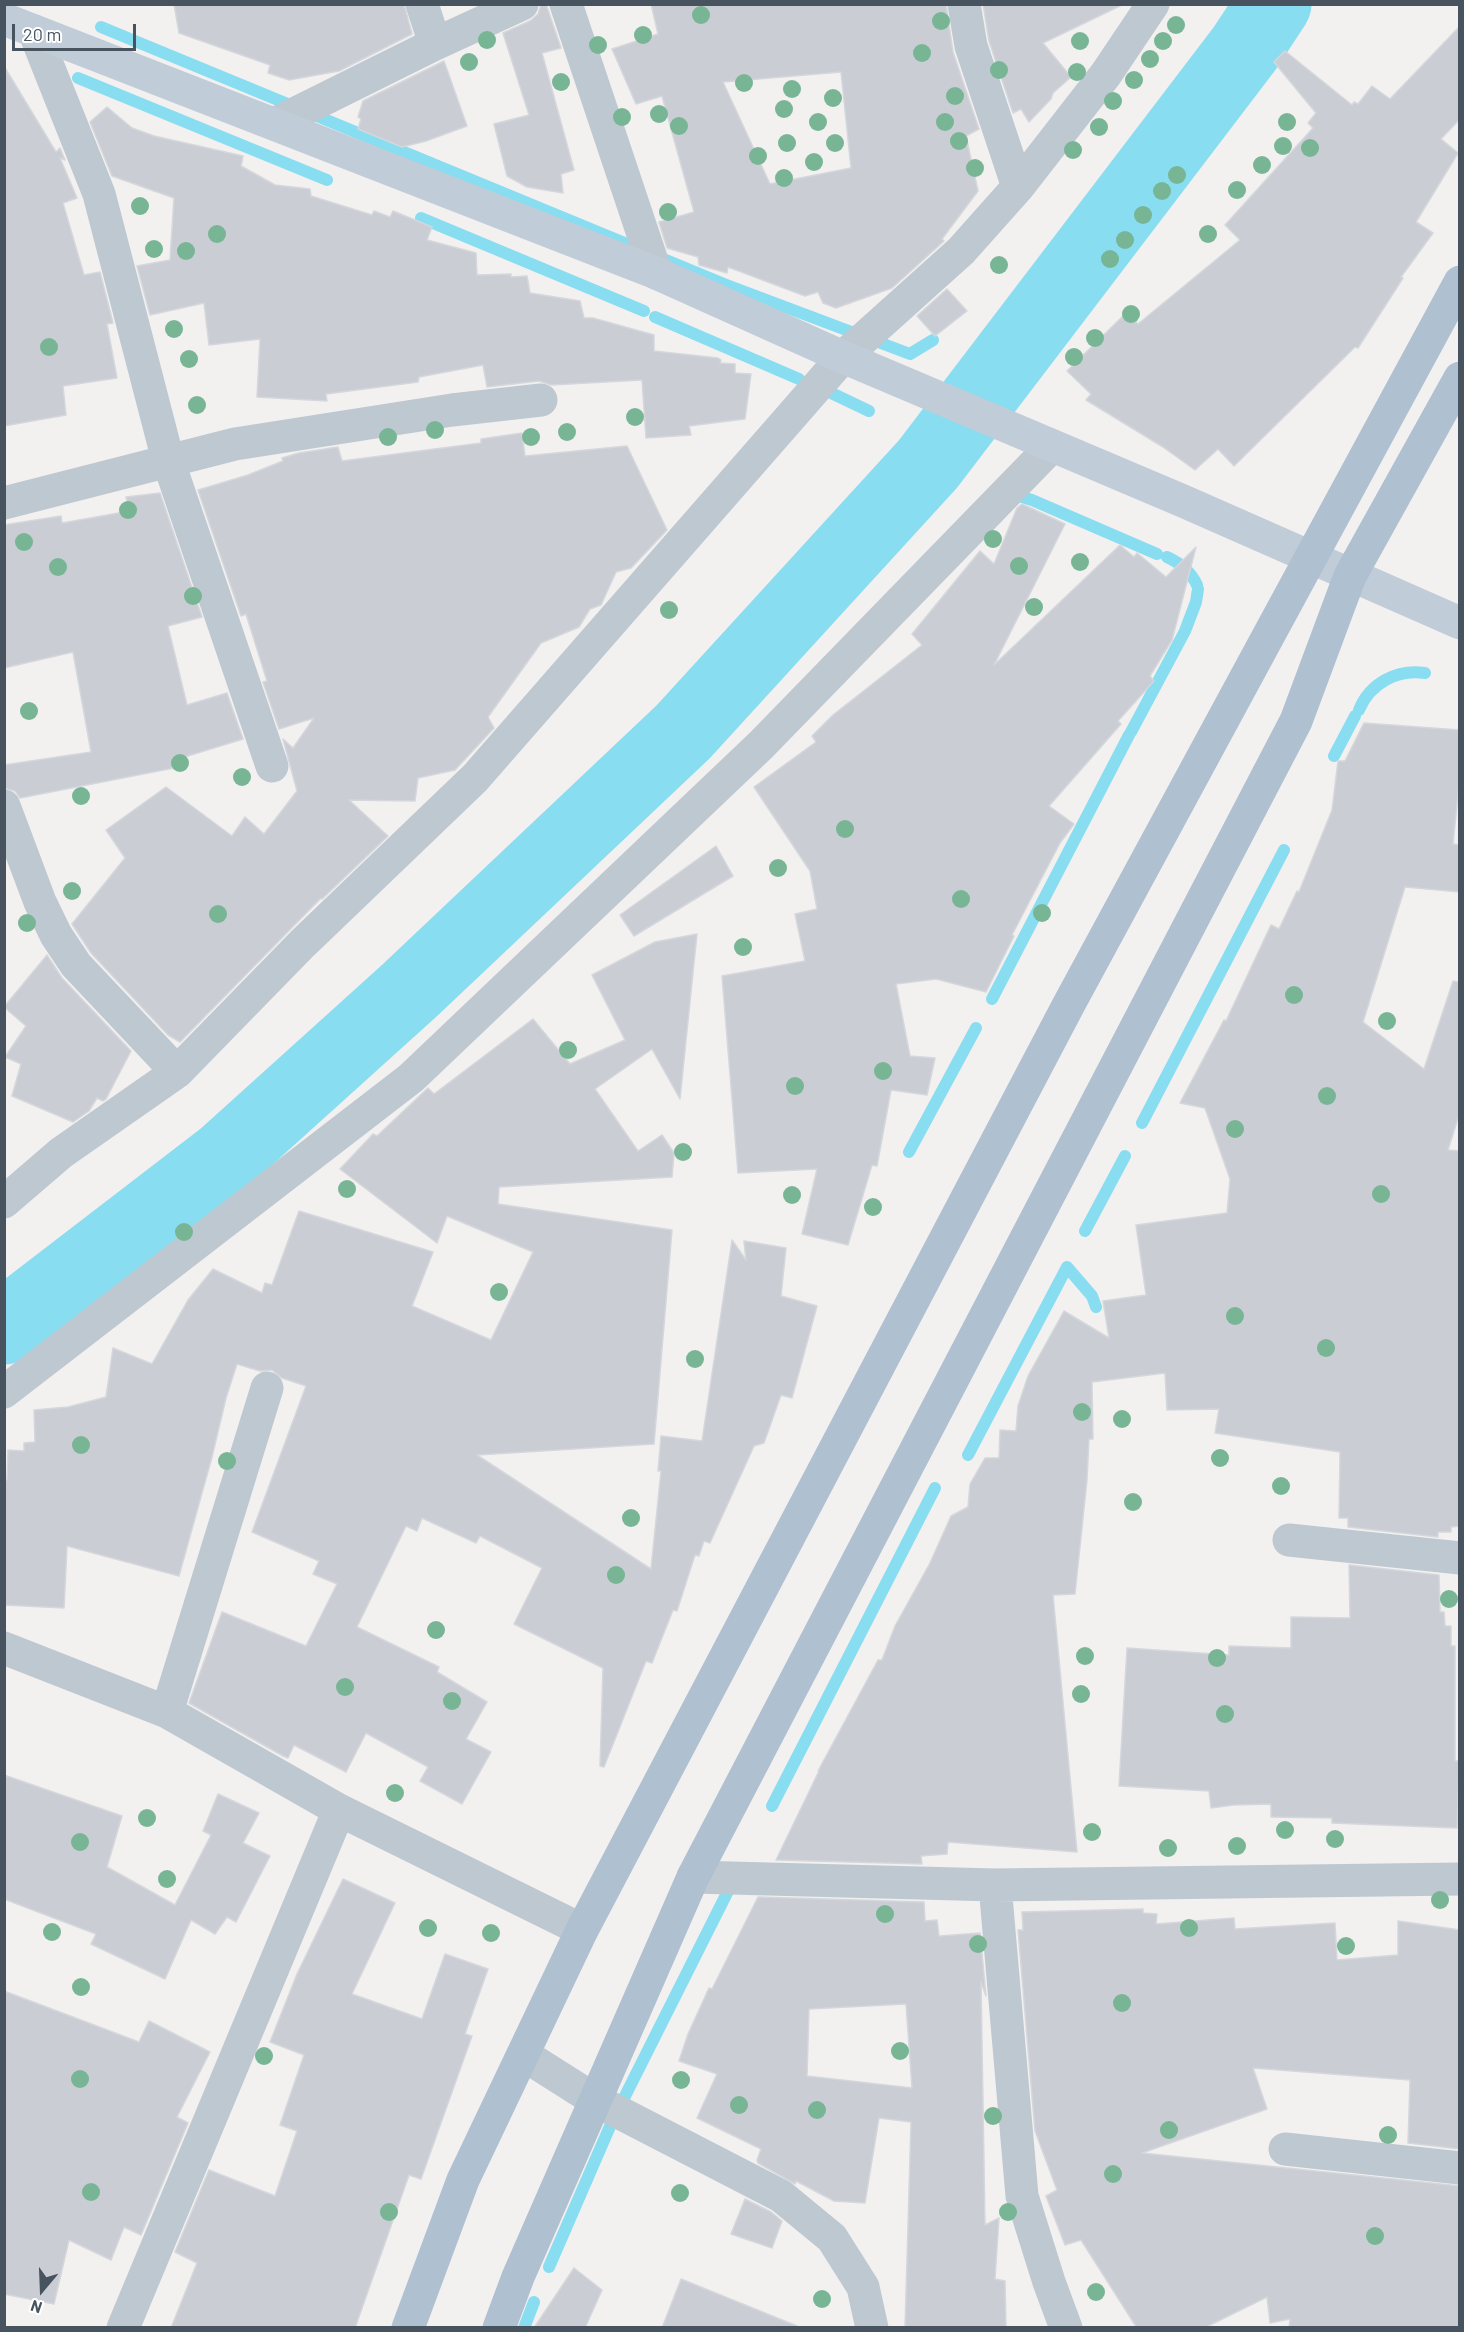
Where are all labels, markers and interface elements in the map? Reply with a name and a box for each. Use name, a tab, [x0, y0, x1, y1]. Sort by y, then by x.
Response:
scale bar	[15, 12, 140, 50]
text: 20 m	[23, 23, 61, 45]
north arrow	[12, 2260, 72, 2320]
text: N	[28, 2297, 44, 2318]

